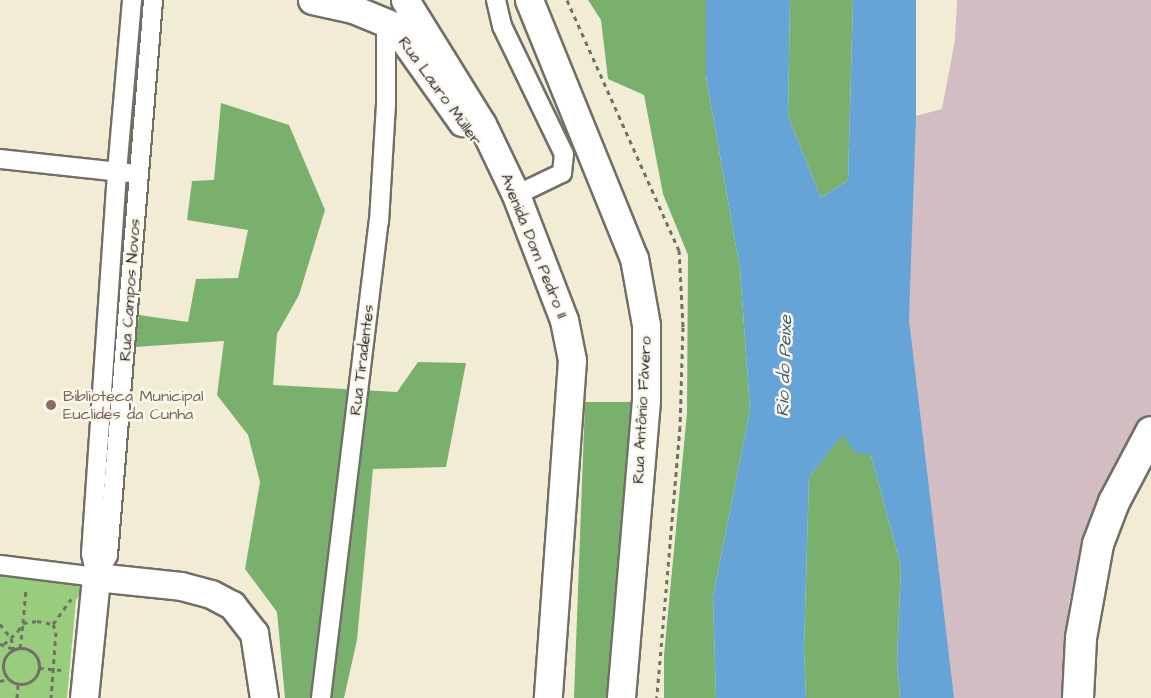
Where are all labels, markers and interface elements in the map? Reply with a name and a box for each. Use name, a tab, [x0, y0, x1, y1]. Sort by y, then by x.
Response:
street label: Rua Lauro Müller	[394, 33, 486, 149]
street label: Avenida Dom Pedro II	[496, 171, 572, 321]
street label: Rua Campos Novos	[115, 218, 145, 362]
street label: Rua Tiradentes	[346, 304, 378, 416]
water label: Rio do Peixe	[772, 315, 798, 417]
street label: Rua Antônio Fávero	[629, 336, 655, 484]
place label: Biblioteca Municipal Euclides da Cunha	[63, 386, 203, 424]
marker: Biblioteca Municipal Euclides da Cunha	[44, 398, 58, 412]

